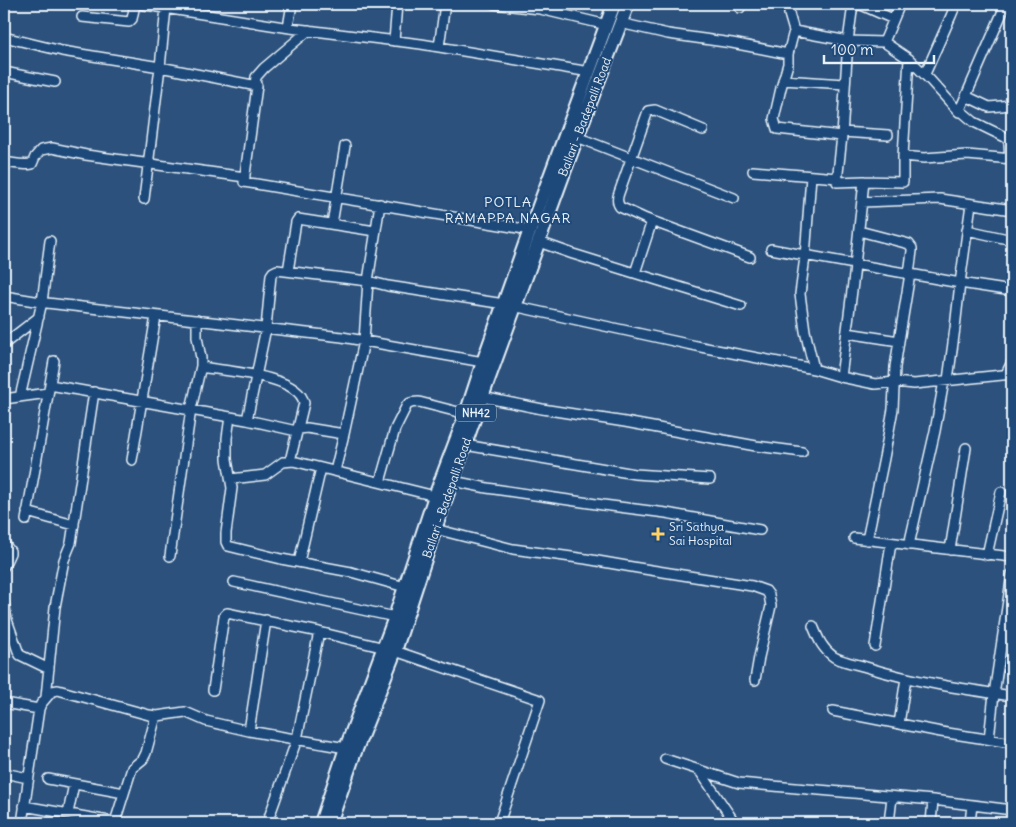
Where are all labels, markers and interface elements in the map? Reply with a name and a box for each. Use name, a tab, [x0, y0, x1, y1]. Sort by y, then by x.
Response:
scale bar	[824, 32, 934, 64]
text: 100 m	[831, 40, 873, 59]
street label: Ballari - Badepalli Road	[555, 55, 614, 178]
district label: POTLA RAMAPPA NAGAR	[445, 193, 571, 227]
road number: NH42	[456, 404, 496, 422]
street label: Ballari - Badepalli Road	[419, 436, 474, 560]
place label: Sri Sathya Sai Hospital	[669, 519, 732, 548]
marker: Sri Sathya Sai Hospital	[651, 527, 665, 541]

